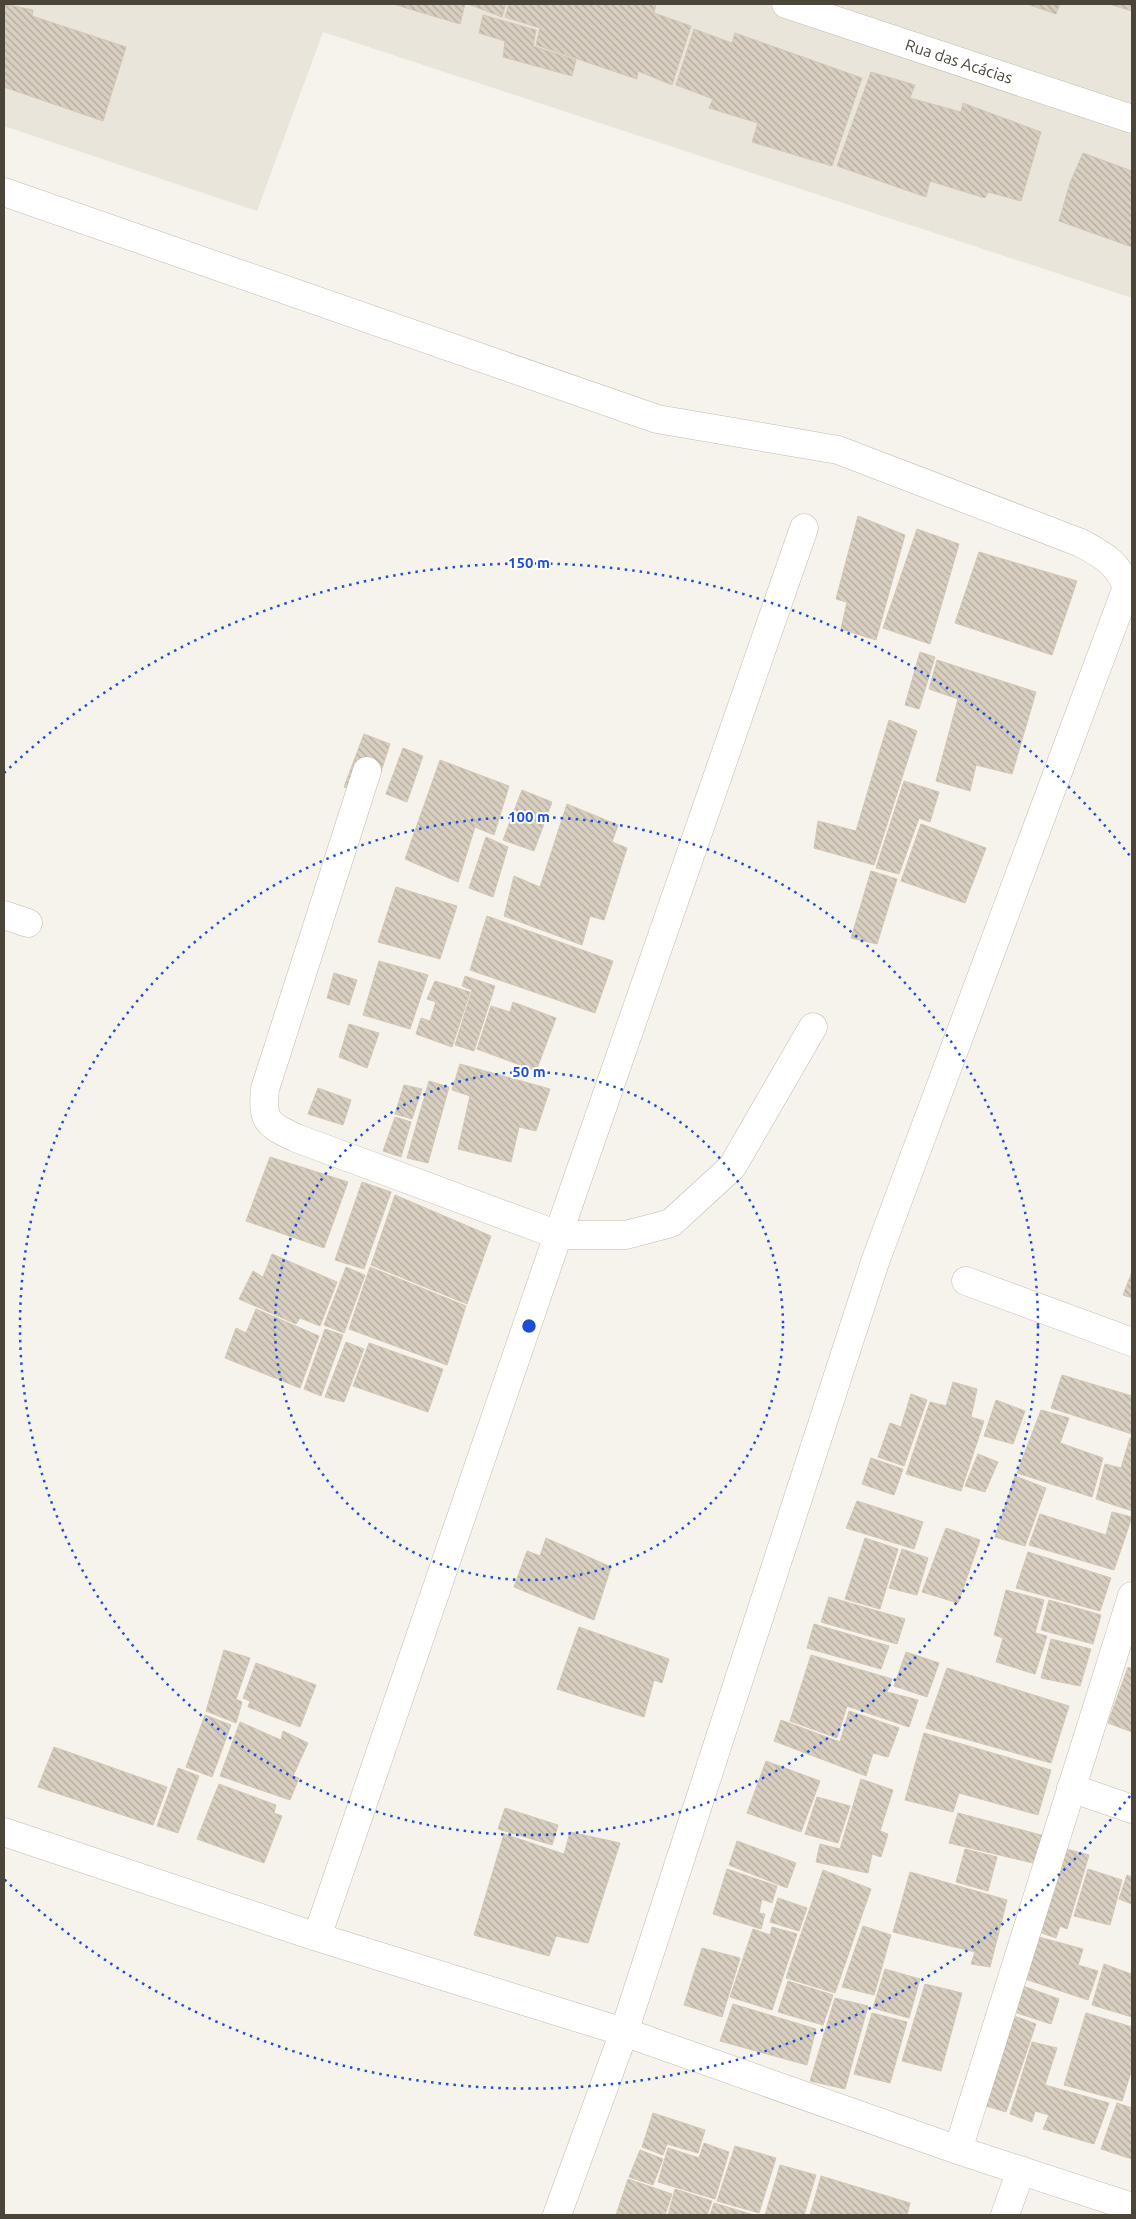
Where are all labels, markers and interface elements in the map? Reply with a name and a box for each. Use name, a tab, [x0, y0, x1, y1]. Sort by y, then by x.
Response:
street label: Rua das Acácias	[903, 35, 1015, 87]
text: 150 m	[508, 554, 550, 571]
text: 100 m	[508, 808, 550, 825]
text: 50 m	[512, 1063, 546, 1080]
centre of rings	[520, 1317, 538, 1335]

